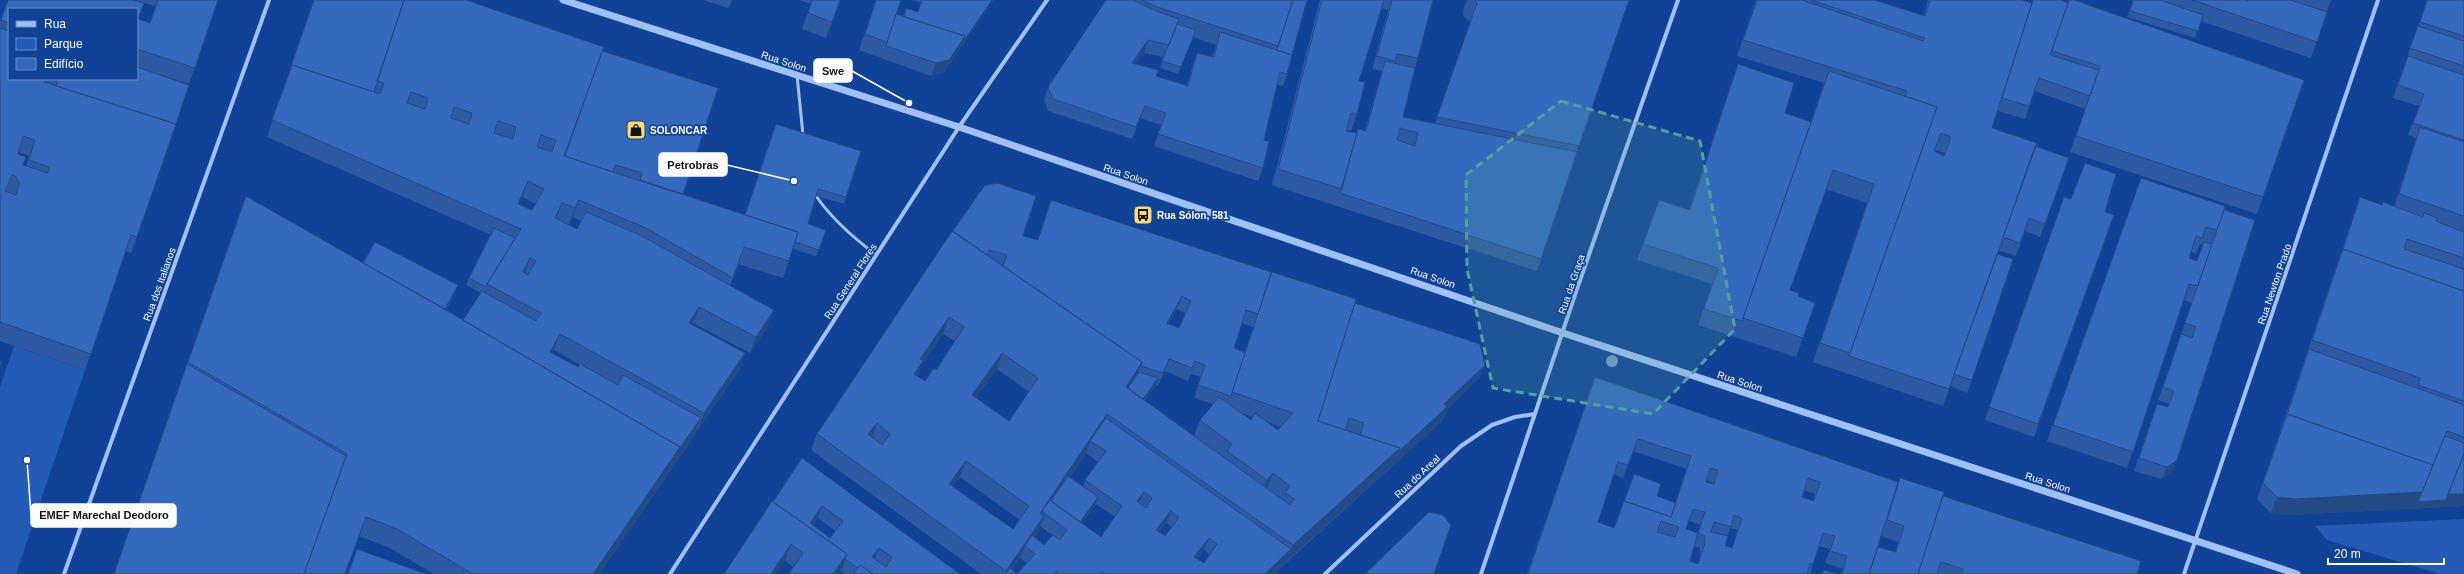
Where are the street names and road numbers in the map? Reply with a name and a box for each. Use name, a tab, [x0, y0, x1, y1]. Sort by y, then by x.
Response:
street label: Rua Solon	[760, 49, 808, 74]
street label: Rua Solon	[1102, 162, 1150, 187]
street label: Rua General Flores	[822, 242, 879, 321]
street label: Rua Newton Prado	[2256, 242, 2294, 326]
street label: Rua dos Italianos	[141, 246, 178, 322]
street label: Rua da Graça	[1556, 253, 1587, 315]
street label: Rua Solon	[1409, 265, 1457, 290]
street label: Rua Solon	[1716, 369, 1764, 394]
street label: Rua do Areal	[1392, 453, 1442, 500]
street label: Rua Solon	[2024, 470, 2072, 495]

